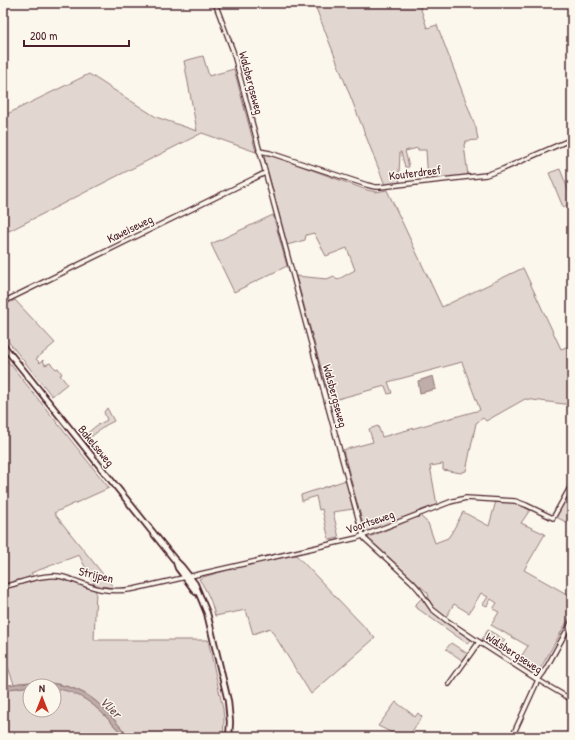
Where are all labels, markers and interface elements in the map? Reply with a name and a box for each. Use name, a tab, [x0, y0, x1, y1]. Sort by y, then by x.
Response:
scale bar	[24, 22, 129, 48]
text: 200 m	[30, 27, 57, 44]
street label: Walsbergseweg	[235, 49, 268, 116]
street label: Kouterdreef	[388, 161, 443, 184]
street label: Kaweiseweg	[104, 210, 156, 247]
street label: Walsbergseweg	[319, 362, 352, 429]
street label: Bakelseweg	[74, 421, 118, 470]
street label: Voortseweg	[343, 505, 396, 538]
street label: Strijpen	[77, 562, 115, 587]
street label: Walsbergseweg	[483, 628, 546, 677]
north arrow	[22, 678, 62, 718]
text: N	[39, 681, 45, 695]
water label: Vlier	[96, 692, 127, 723]

